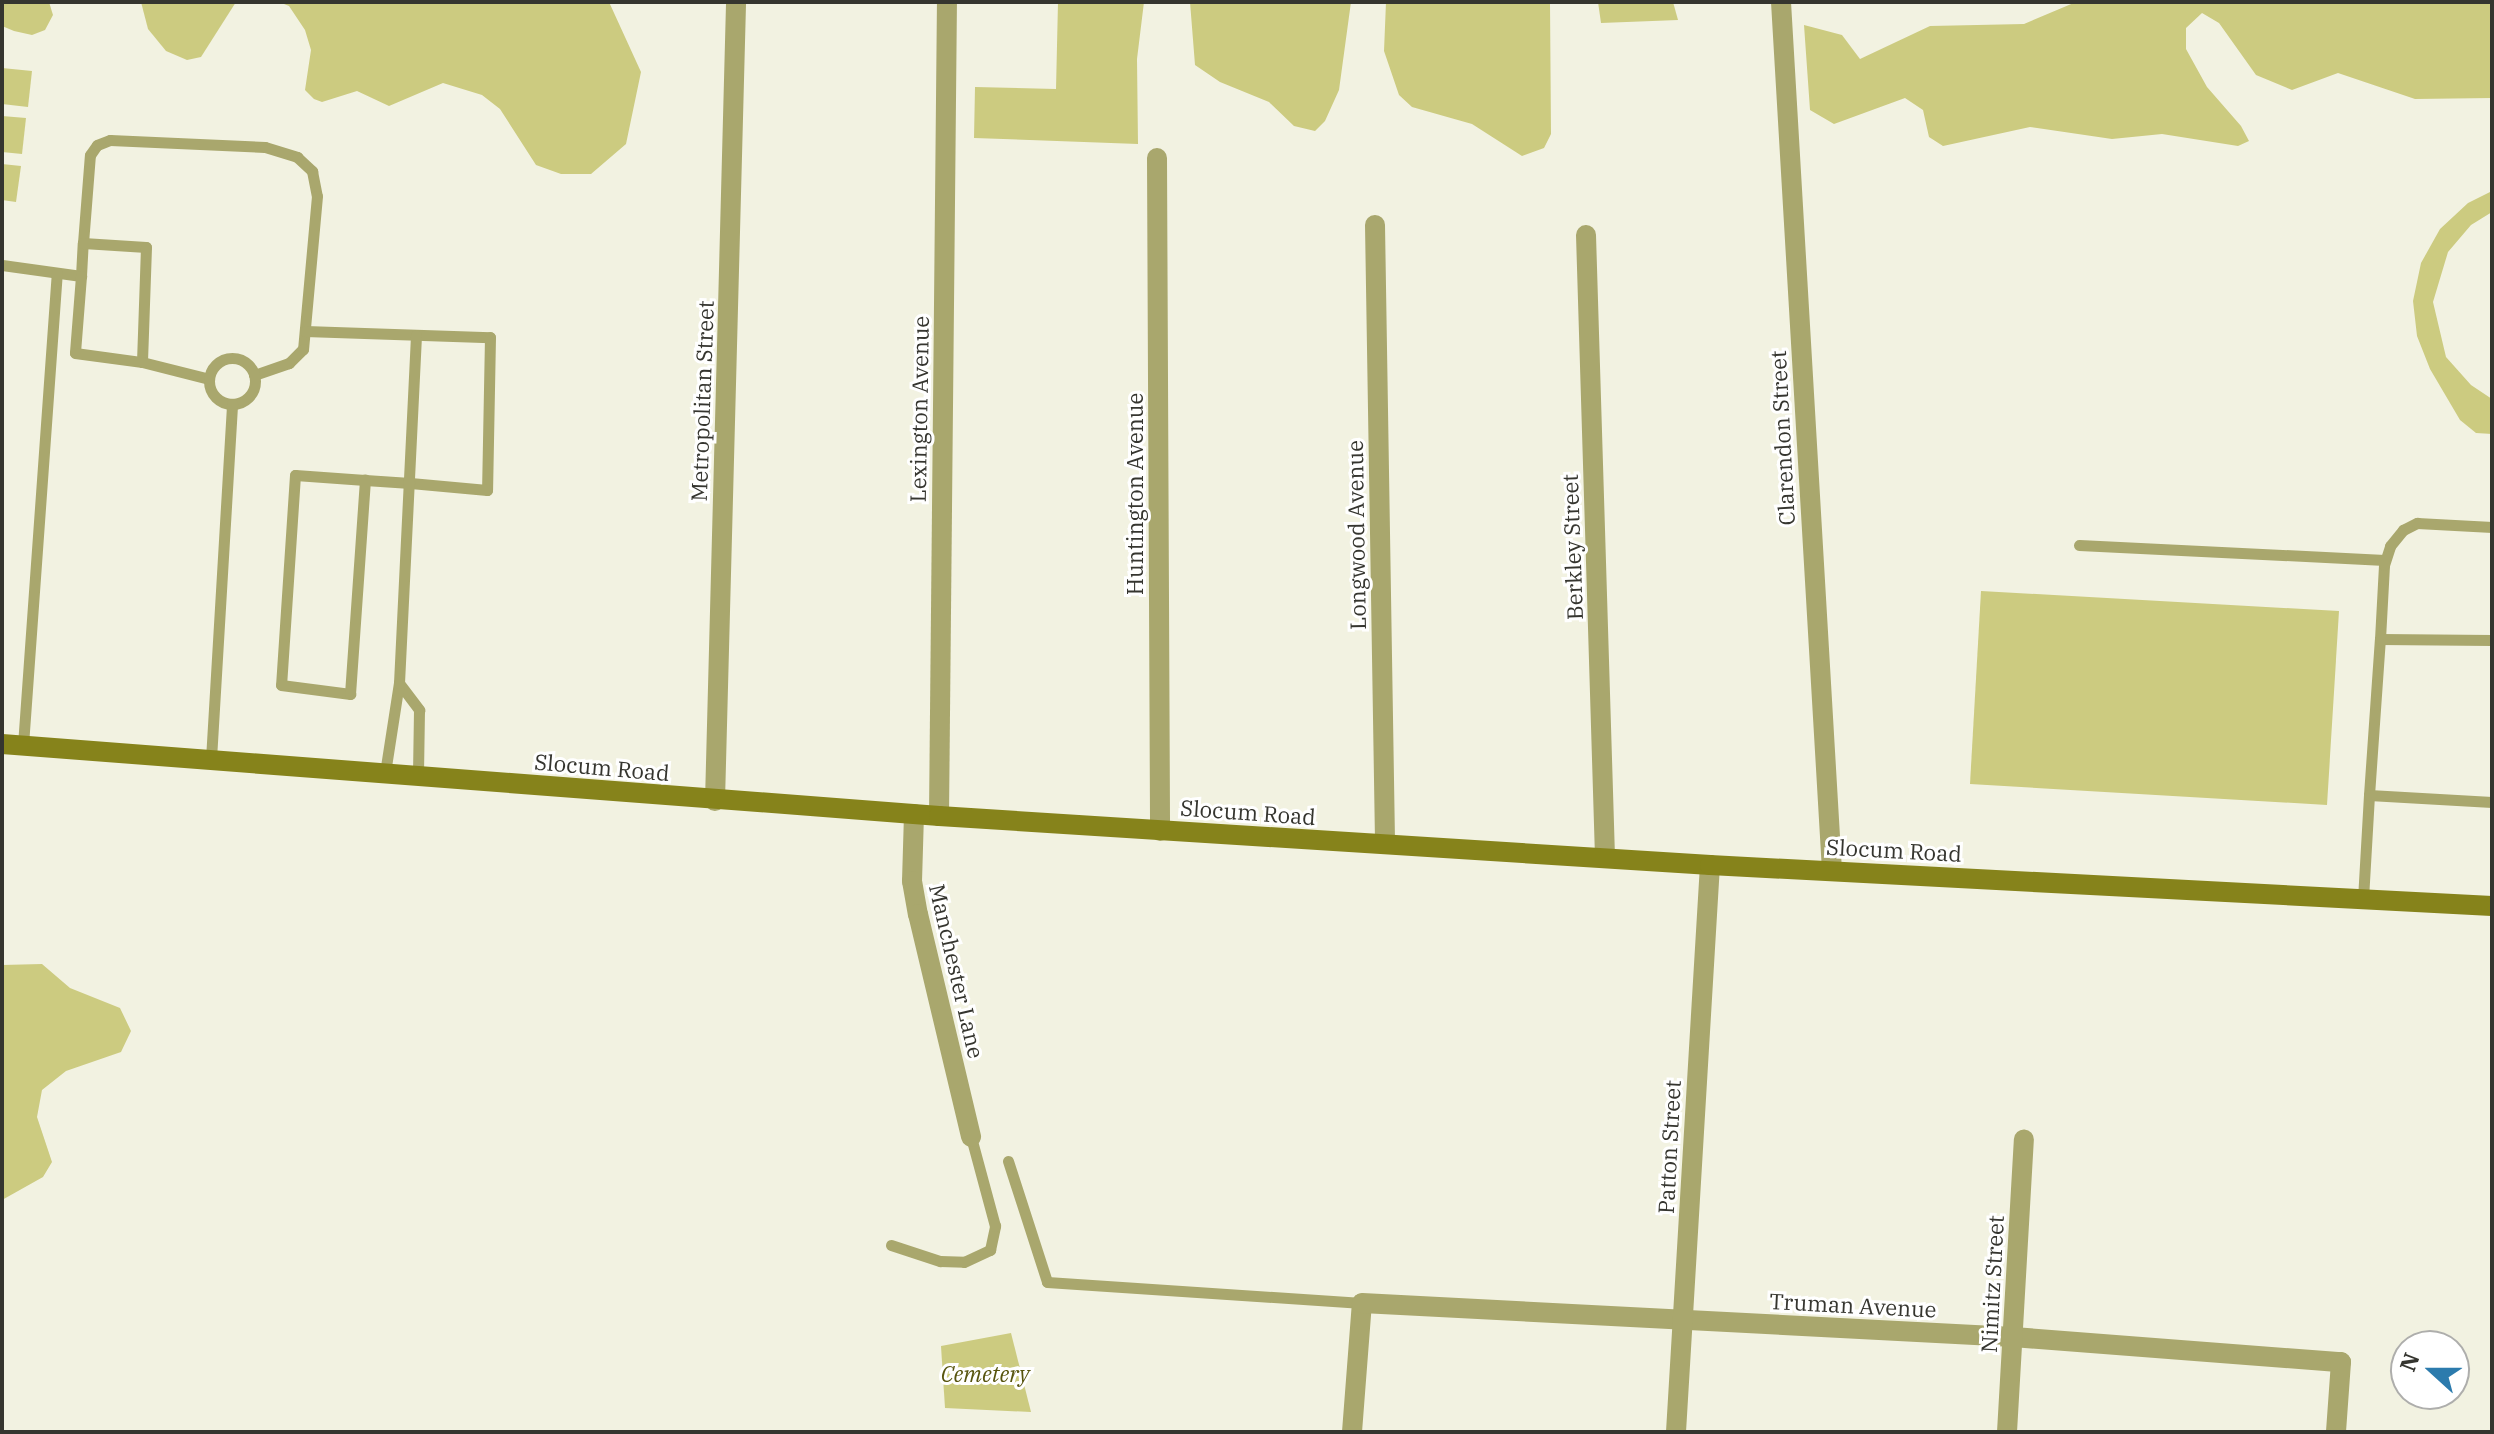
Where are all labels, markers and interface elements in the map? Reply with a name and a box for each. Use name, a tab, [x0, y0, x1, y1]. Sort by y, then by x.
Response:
street label: Metropolitan Street	[685, 300, 719, 502]
street label: Lexington Avenue	[904, 315, 934, 503]
street label: Clarendon Street	[1764, 350, 1800, 526]
street label: Huntington Avenue	[1122, 393, 1148, 595]
street label: Longwood Avenue	[1341, 440, 1371, 630]
street label: Berkley Street	[1556, 474, 1588, 620]
street label: Slocum Road	[533, 748, 671, 786]
street label: Slocum Road	[1179, 794, 1317, 830]
street label: Slocum Road	[1826, 833, 1962, 867]
street label: Manchester Lane	[924, 881, 990, 1061]
street label: Patton Street	[1652, 1079, 1686, 1215]
street label: Nimitz Street	[1975, 1215, 2009, 1353]
street label: Truman Avenue	[1769, 1287, 1937, 1323]
north arrow	[2390, 1330, 2470, 1410]
text: N	[2392, 1349, 2426, 1375]
park label: Cemetery	[941, 1361, 1029, 1387]

